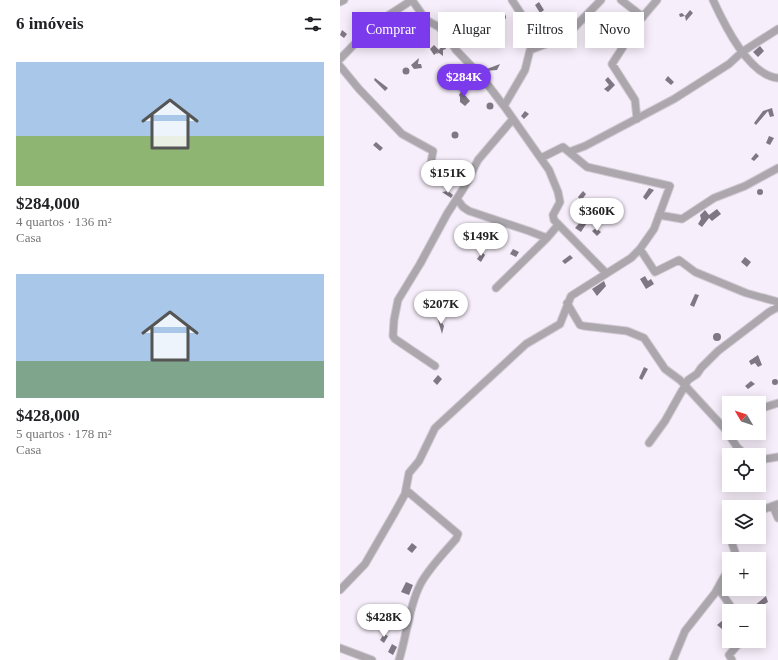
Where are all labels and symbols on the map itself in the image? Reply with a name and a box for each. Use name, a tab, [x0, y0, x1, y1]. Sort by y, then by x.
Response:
pin: $284K	[436, 64, 492, 98]
pin: $151K	[420, 160, 476, 194]
pin: $360K	[569, 198, 625, 232]
pin: $149K	[453, 223, 509, 257]
pin: $207K	[413, 291, 469, 325]
north arrow	[722, 396, 766, 440]
pin: $428K	[356, 604, 412, 638]

